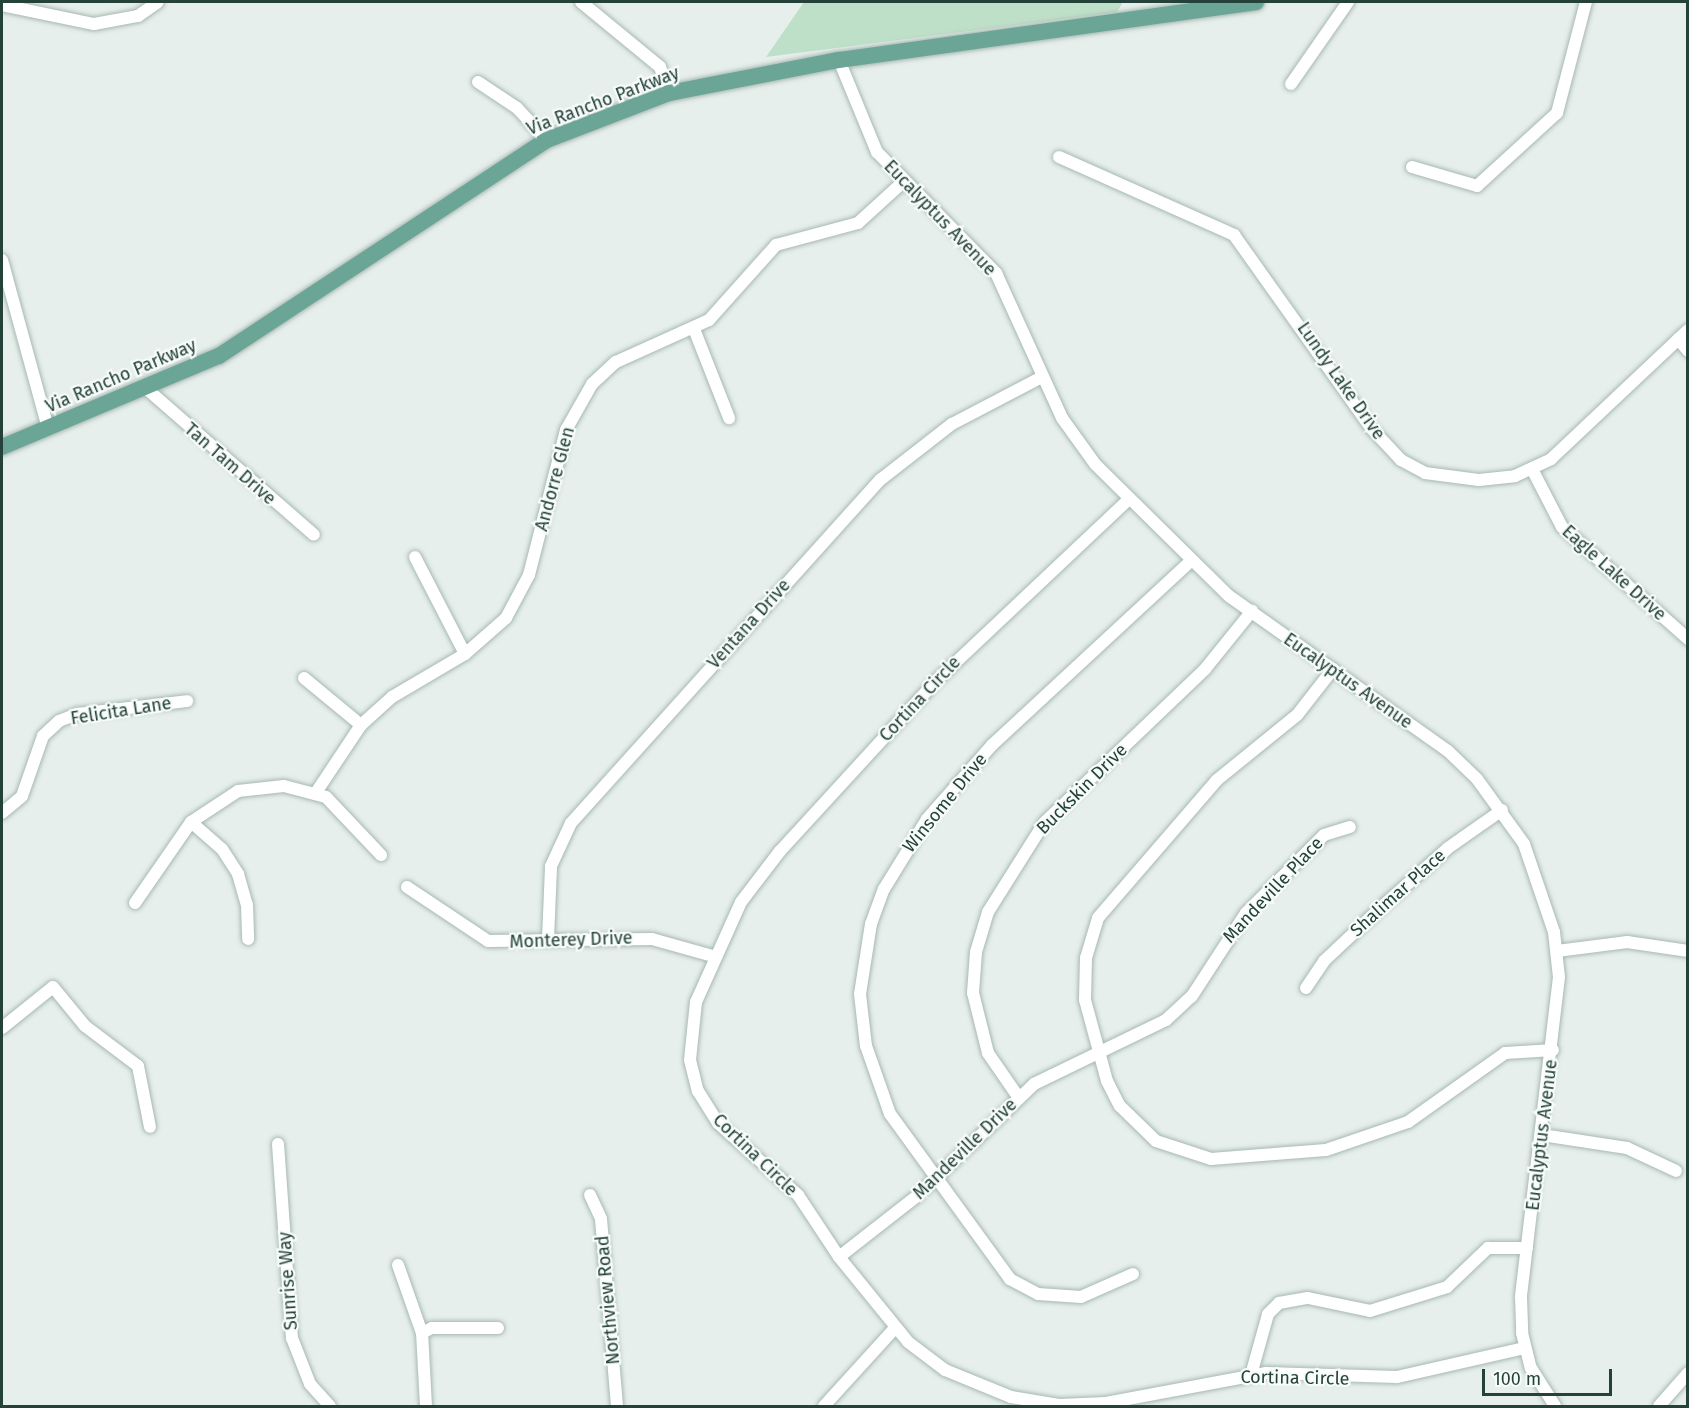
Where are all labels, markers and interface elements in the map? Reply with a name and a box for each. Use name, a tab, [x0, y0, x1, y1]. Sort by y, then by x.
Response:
street label: Via Rancho Parkway	[524, 62, 682, 140]
street label: Eucalyptus Avenue	[879, 156, 1001, 280]
street label: Lundy Lake Drive	[1292, 318, 1390, 444]
street label: Via Rancho Parkway	[42, 334, 200, 418]
street label: Tan Tam Drive	[180, 418, 280, 510]
street label: Andorre Glen	[531, 425, 579, 533]
street label: Eagle Lake Drive	[1558, 521, 1670, 625]
street label: Ventana Drive	[703, 575, 795, 673]
street label: Eucalyptus Avenue	[1279, 628, 1417, 734]
street label: Cortina Circle	[875, 652, 965, 746]
street label: Felicita Lane	[69, 692, 173, 730]
street label: Buckskin Drive	[1032, 739, 1132, 839]
street label: Winsome Drive	[898, 749, 992, 857]
street label: Mandeville Place	[1218, 832, 1328, 948]
street label: Shalimar Place	[1346, 845, 1450, 941]
street label: Monterey Drive	[509, 927, 633, 953]
street label: Eucalyptus Avenue	[1522, 1058, 1562, 1212]
street label: Mandeville Drive	[909, 1094, 1021, 1204]
street label: Cortina Circle	[708, 1109, 802, 1201]
street label: Sunrise Way	[274, 1231, 302, 1331]
street label: Northview Road	[592, 1235, 624, 1365]
scale bar	[1485, 1357, 1616, 1395]
street label: Cortina Circle	[1240, 1366, 1350, 1390]
text: 100 m	[1493, 1368, 1541, 1390]

